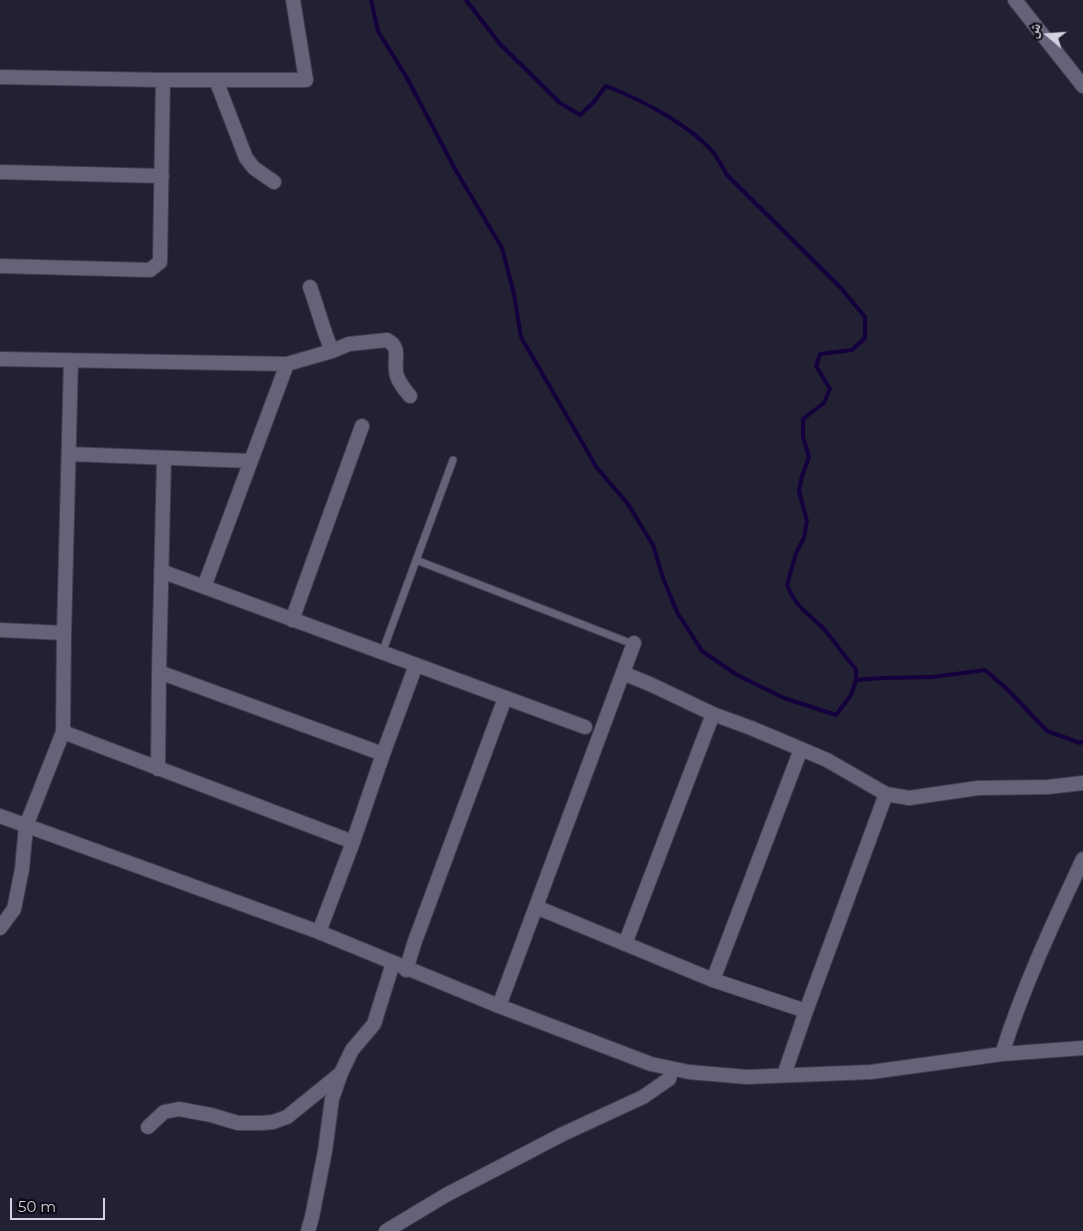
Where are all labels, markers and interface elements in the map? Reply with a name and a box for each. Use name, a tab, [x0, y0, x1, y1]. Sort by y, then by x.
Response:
north arrow	[1023, 10, 1073, 60]
text: ش	[1023, 21, 1045, 40]
scale bar	[12, 1188, 108, 1220]
text: 50 m	[18, 1197, 56, 1216]

